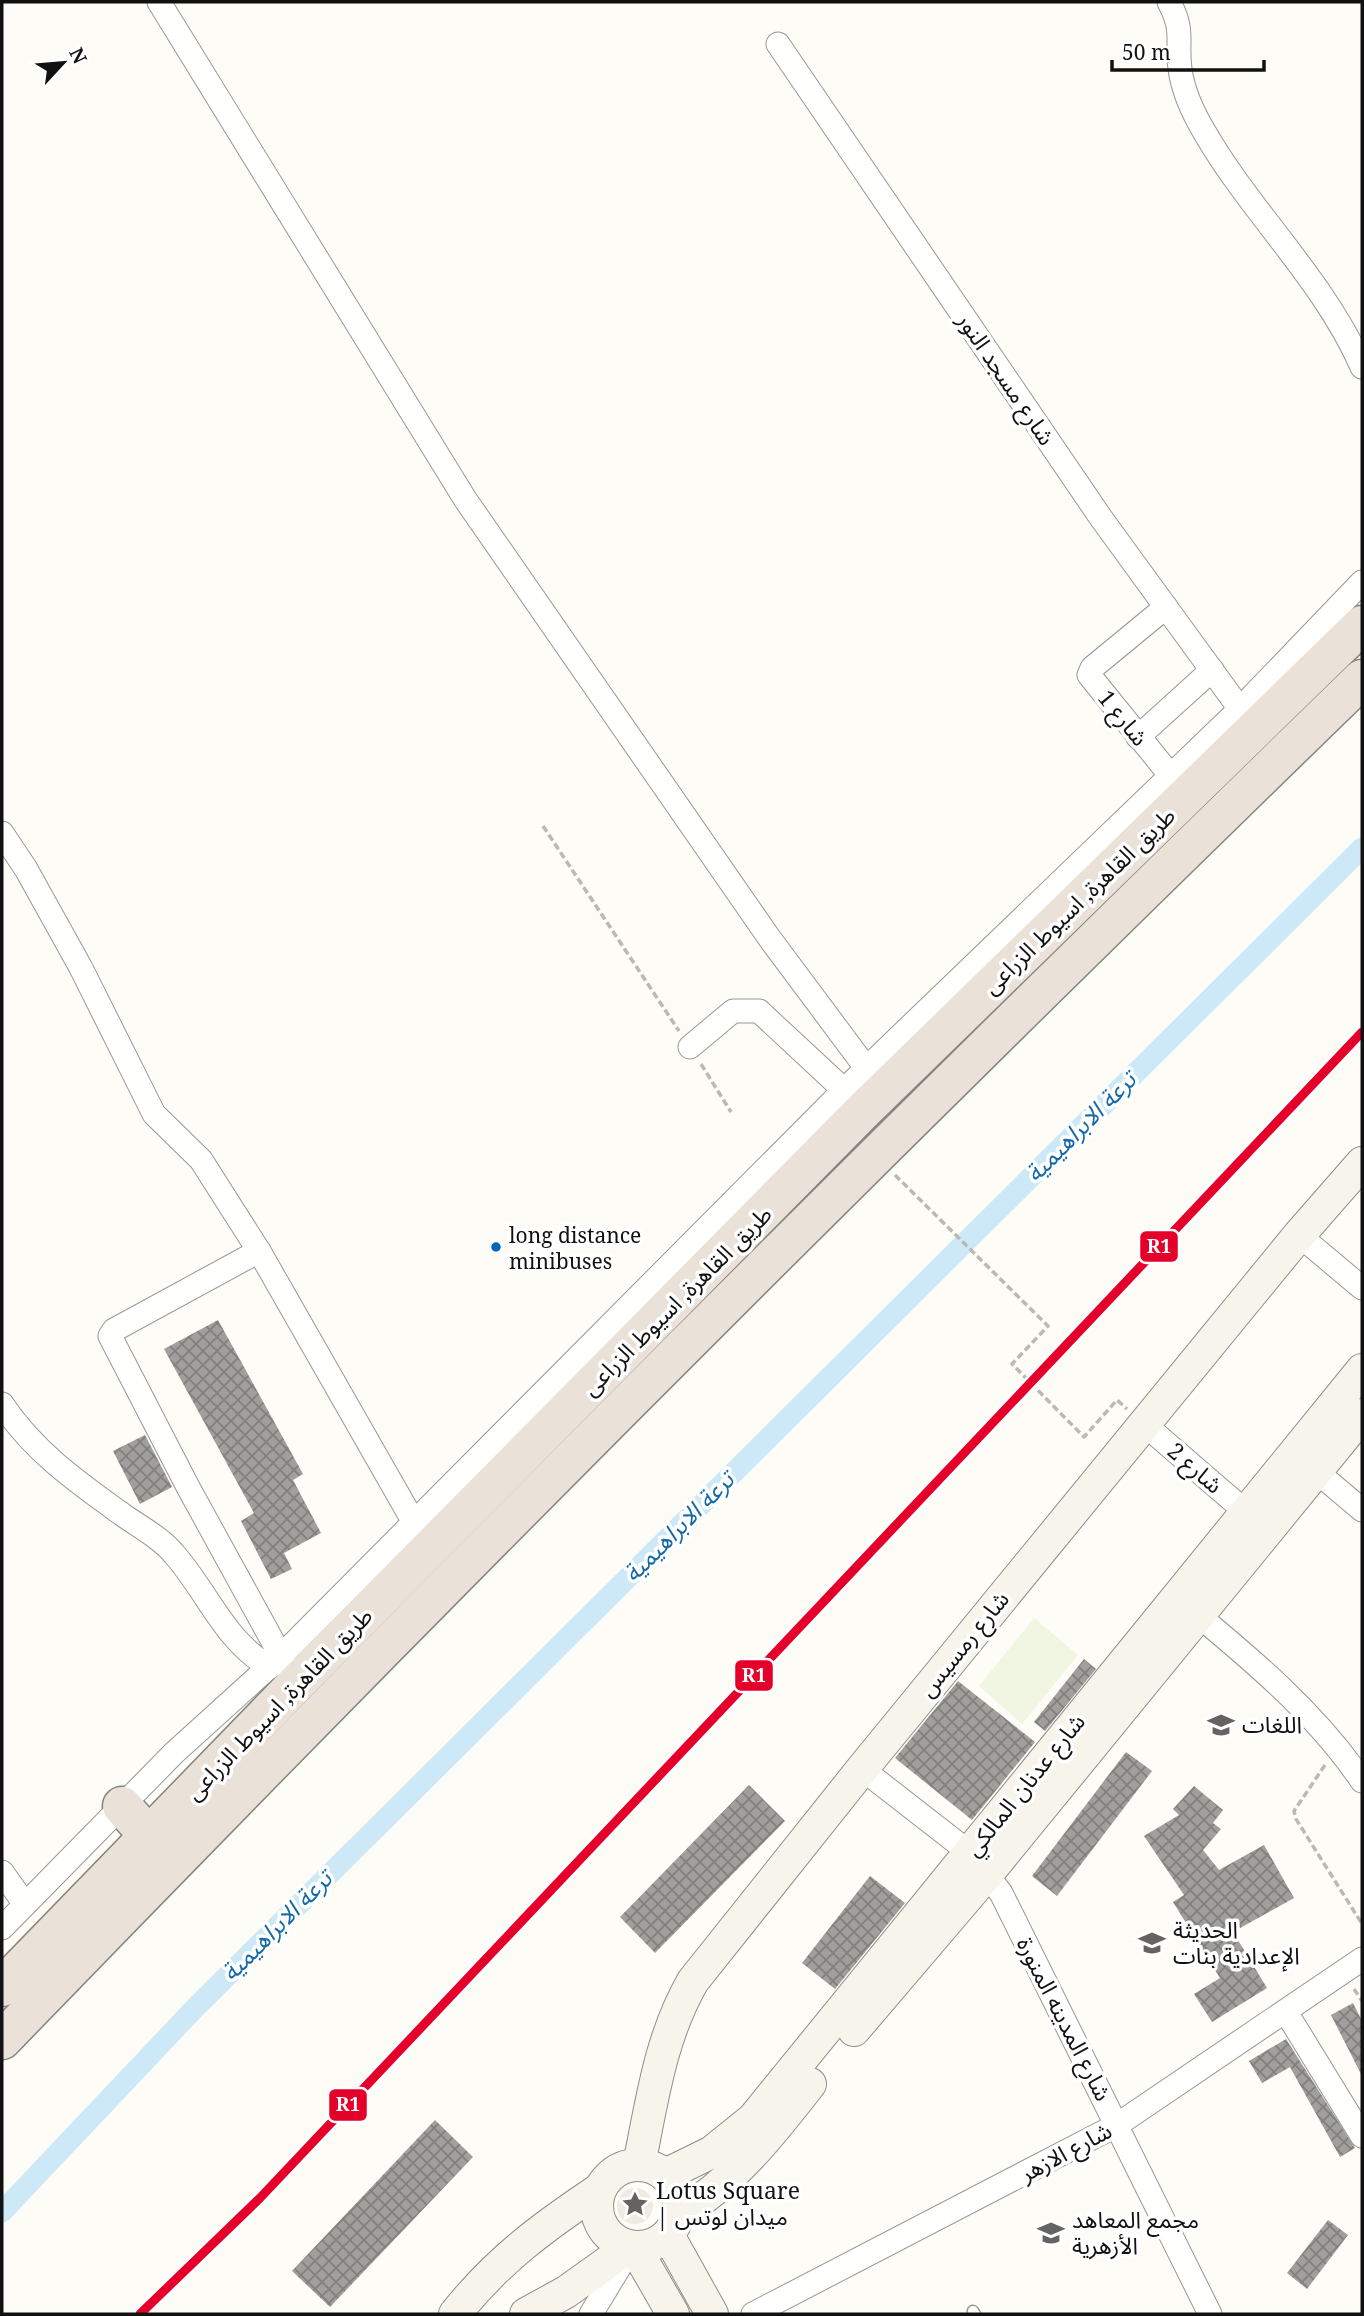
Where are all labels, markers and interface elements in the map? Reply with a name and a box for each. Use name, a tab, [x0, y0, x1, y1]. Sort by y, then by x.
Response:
north arrow	[28, 28, 98, 98]
scale bar	[1112, 28, 1264, 72]
text: 50 m	[1122, 38, 1171, 66]
text: N	[63, 43, 93, 68]
street label: شارع مسجد النور	[948, 305, 1063, 452]
street label: شارع 1	[1090, 683, 1156, 753]
street label: طريق القاهرة, اسيوط الزراعى	[975, 800, 1182, 1001]
water label: ترعة الابراهيمية	[1017, 1061, 1145, 1189]
street label: طريق القاهرة, اسيوط الزراعى	[574, 1198, 778, 1402]
place label: long distance minibuses	[509, 1221, 641, 1275]
line badge: R1	[1139, 1230, 1179, 1263]
text: R1	[1147, 1233, 1171, 1259]
marker: long distance minibuses	[489, 1240, 503, 1254]
street label: شارع 2	[1160, 1434, 1230, 1502]
water label: ترعة الابراهيمية	[615, 1461, 743, 1589]
street label: شارع رمسيس	[911, 1584, 1017, 1704]
street label: طريق القاهرة, اسيوط الزراعى	[178, 1600, 379, 1807]
line badge: R1	[734, 1659, 774, 1692]
text: R1	[742, 1662, 766, 1688]
street label: شارع عدنان المالكي	[957, 1706, 1094, 1864]
place label: اللغات	[1242, 1708, 1302, 1740]
school or university icon: اللغات	[1206, 1710, 1236, 1740]
water label: ترعة الابراهيمية	[213, 1860, 341, 1988]
place label: الحديثة الإعدادية بنات	[1173, 1913, 1300, 1972]
school or university icon: الحديثة الإعدادية بنات	[1137, 1928, 1167, 1958]
street label: شارع المدينه المنورة	[1008, 1931, 1120, 2107]
line badge: R1	[328, 2088, 368, 2122]
text: R1	[336, 2091, 360, 2117]
street label: شارع الازهر	[1013, 2114, 1118, 2191]
place label: Lotus Square | ميدان لوتس	[656, 2174, 800, 2232]
place icon: Lotus Square | ميدان لوتس	[620, 2189, 650, 2219]
place label: مجمع المعاهد الأزهرية	[1072, 2203, 1199, 2261]
school or university icon: مجمع المعاهد الأزهرية	[1036, 2218, 1066, 2248]

